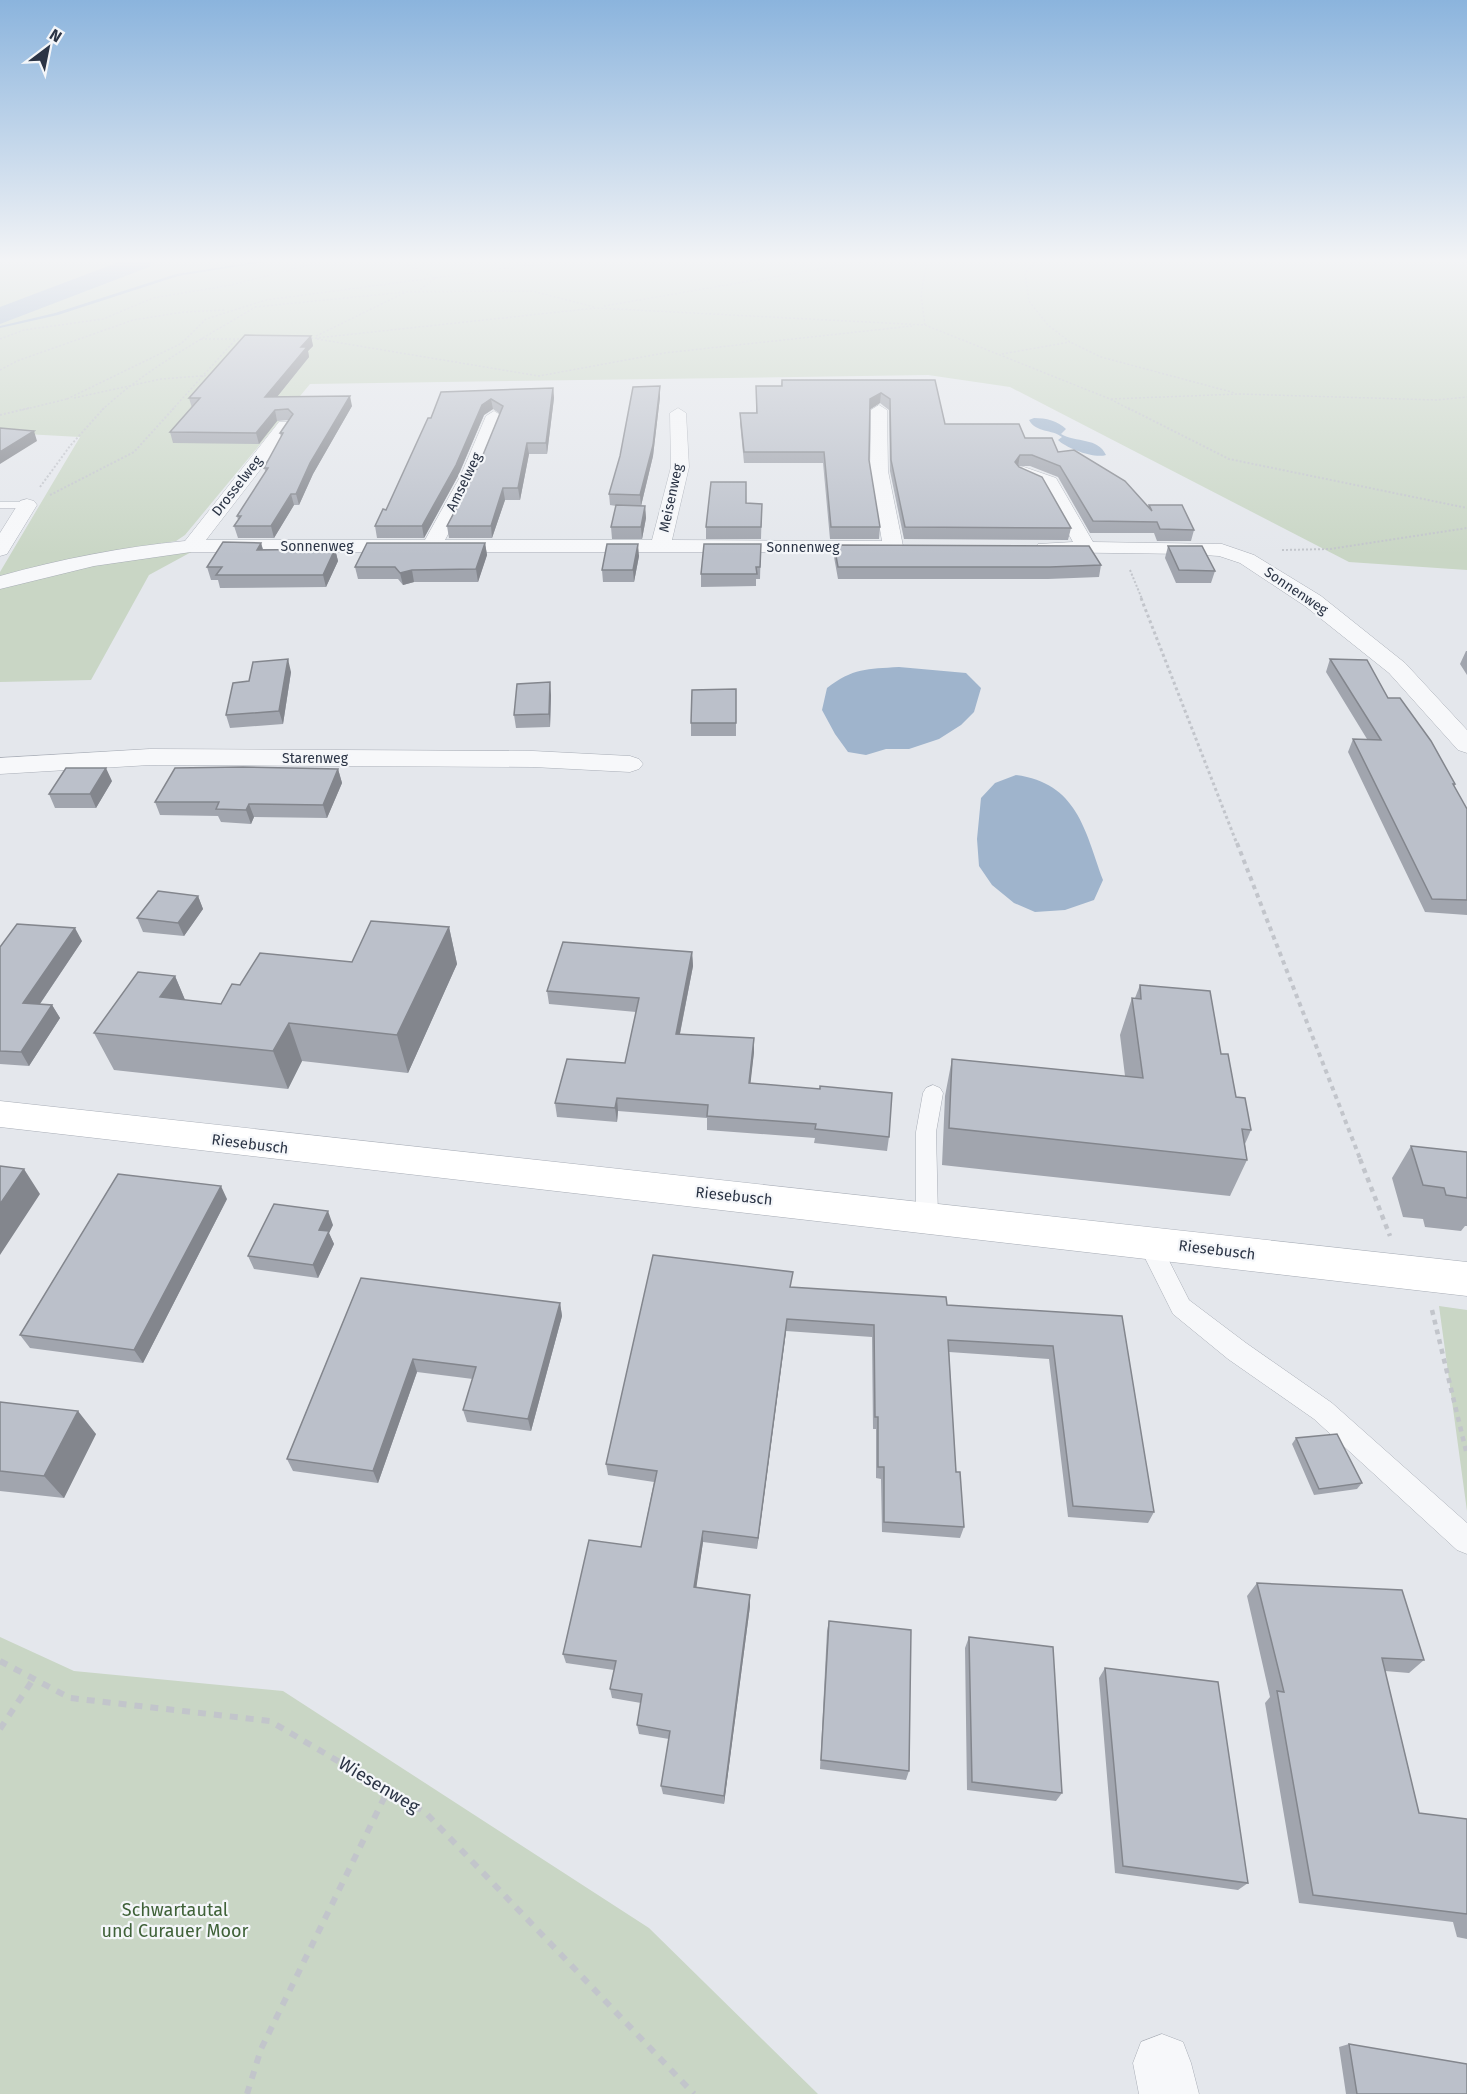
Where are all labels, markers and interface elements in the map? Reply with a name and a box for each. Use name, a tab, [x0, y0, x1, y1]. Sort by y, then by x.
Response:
north arrow	[18, 18, 78, 78]
text: N	[46, 25, 65, 47]
street label: Amselweg	[442, 449, 486, 514]
street label: Drosselweg	[208, 452, 266, 520]
street label: Meisenweg	[655, 461, 687, 534]
street label: Sonnenweg	[281, 538, 354, 555]
street label: Sonnenweg	[767, 539, 840, 556]
street label: Sonnenweg	[1261, 564, 1332, 619]
street label: Starenweg	[282, 750, 349, 767]
street label: Riesebusch	[211, 1130, 289, 1158]
street label: Riesebusch	[695, 1183, 773, 1209]
street label: Riesebusch	[1178, 1236, 1256, 1264]
street label: Wiesenweg	[335, 1752, 424, 1818]
park label: Schwartautal und Curauer Moor	[102, 1899, 248, 1942]

